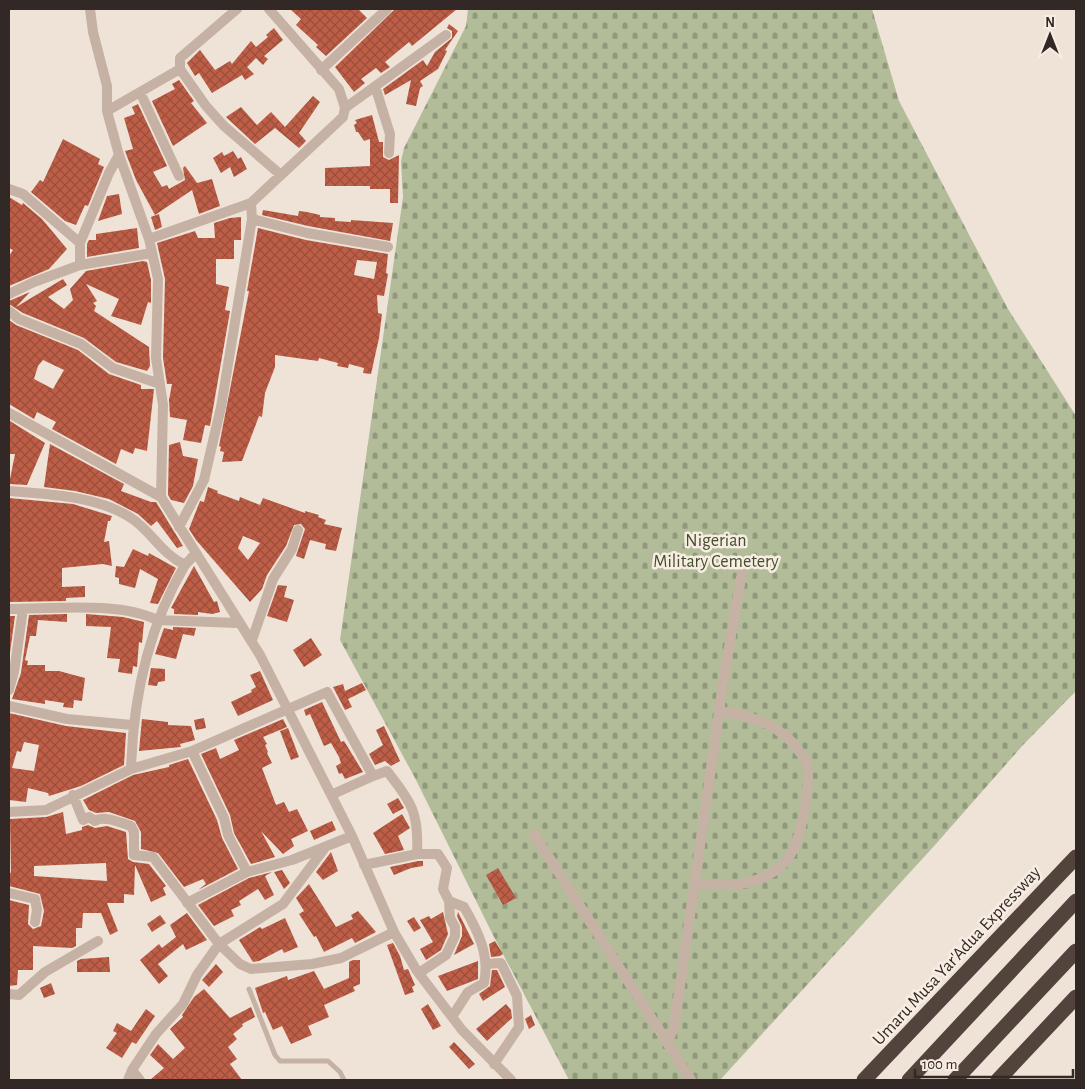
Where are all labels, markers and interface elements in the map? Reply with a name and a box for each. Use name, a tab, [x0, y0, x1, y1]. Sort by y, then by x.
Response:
north arrow	[1025, 10, 1075, 60]
text: N	[1045, 16, 1055, 30]
park label: Nigerian Military Cemetery	[653, 532, 779, 571]
street label: Umaru Musa Yar'Adua Expressway	[869, 863, 1045, 1049]
scale bar	[915, 1046, 1072, 1078]
text: 100 m	[922, 1057, 957, 1072]

